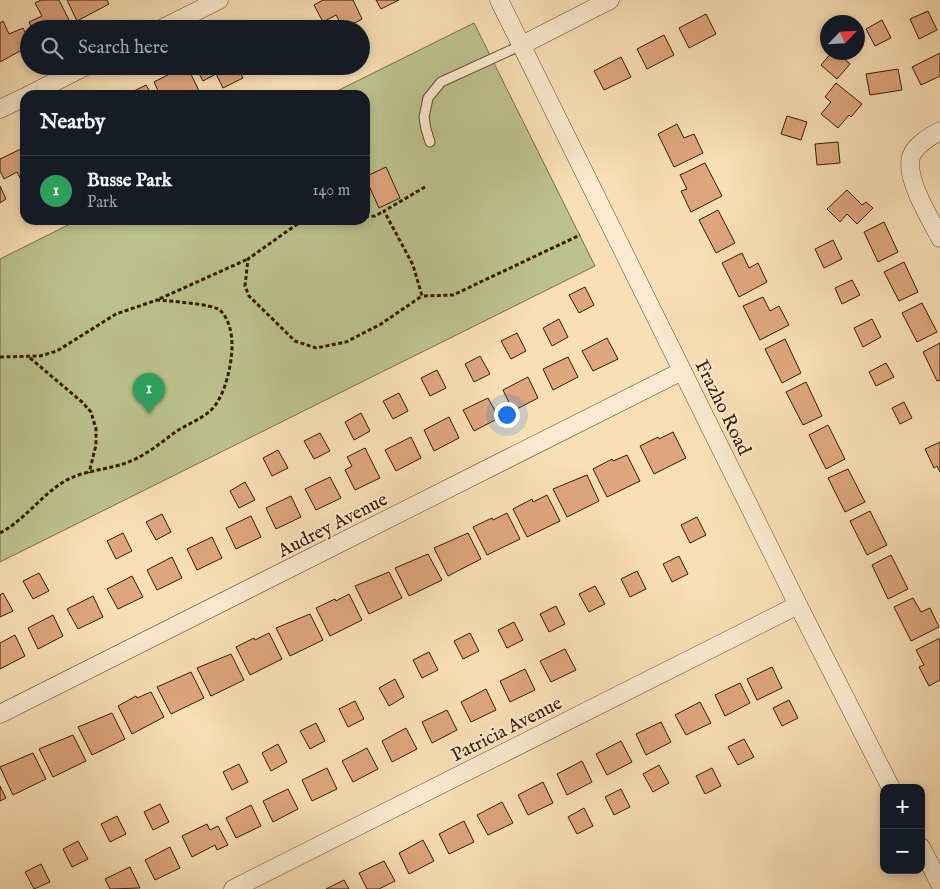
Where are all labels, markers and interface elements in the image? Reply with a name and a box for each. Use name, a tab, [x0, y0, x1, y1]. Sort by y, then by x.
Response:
north arrow	[820, 15, 865, 60]
search box	[20, 20, 370, 75]
icon: search	[38, 34, 66, 62]
text: Search here	[78, 36, 169, 60]
text: Nearby	[40, 109, 105, 136]
text: Busse Park	[87, 169, 172, 193]
text: 1	[53, 181, 59, 201]
text: 140 m	[312, 181, 350, 201]
text: Park	[87, 193, 117, 213]
street label: Frazho Road	[689, 356, 756, 460]
pin: 1	[133, 373, 165, 414]
your location	[494, 402, 520, 428]
street label: Audrey Avenue	[273, 488, 392, 564]
street label: Patricia Avenue	[447, 691, 567, 768]
map controls	[880, 784, 925, 874]
button: +	[880, 784, 925, 829]
button: −	[880, 829, 925, 874]

